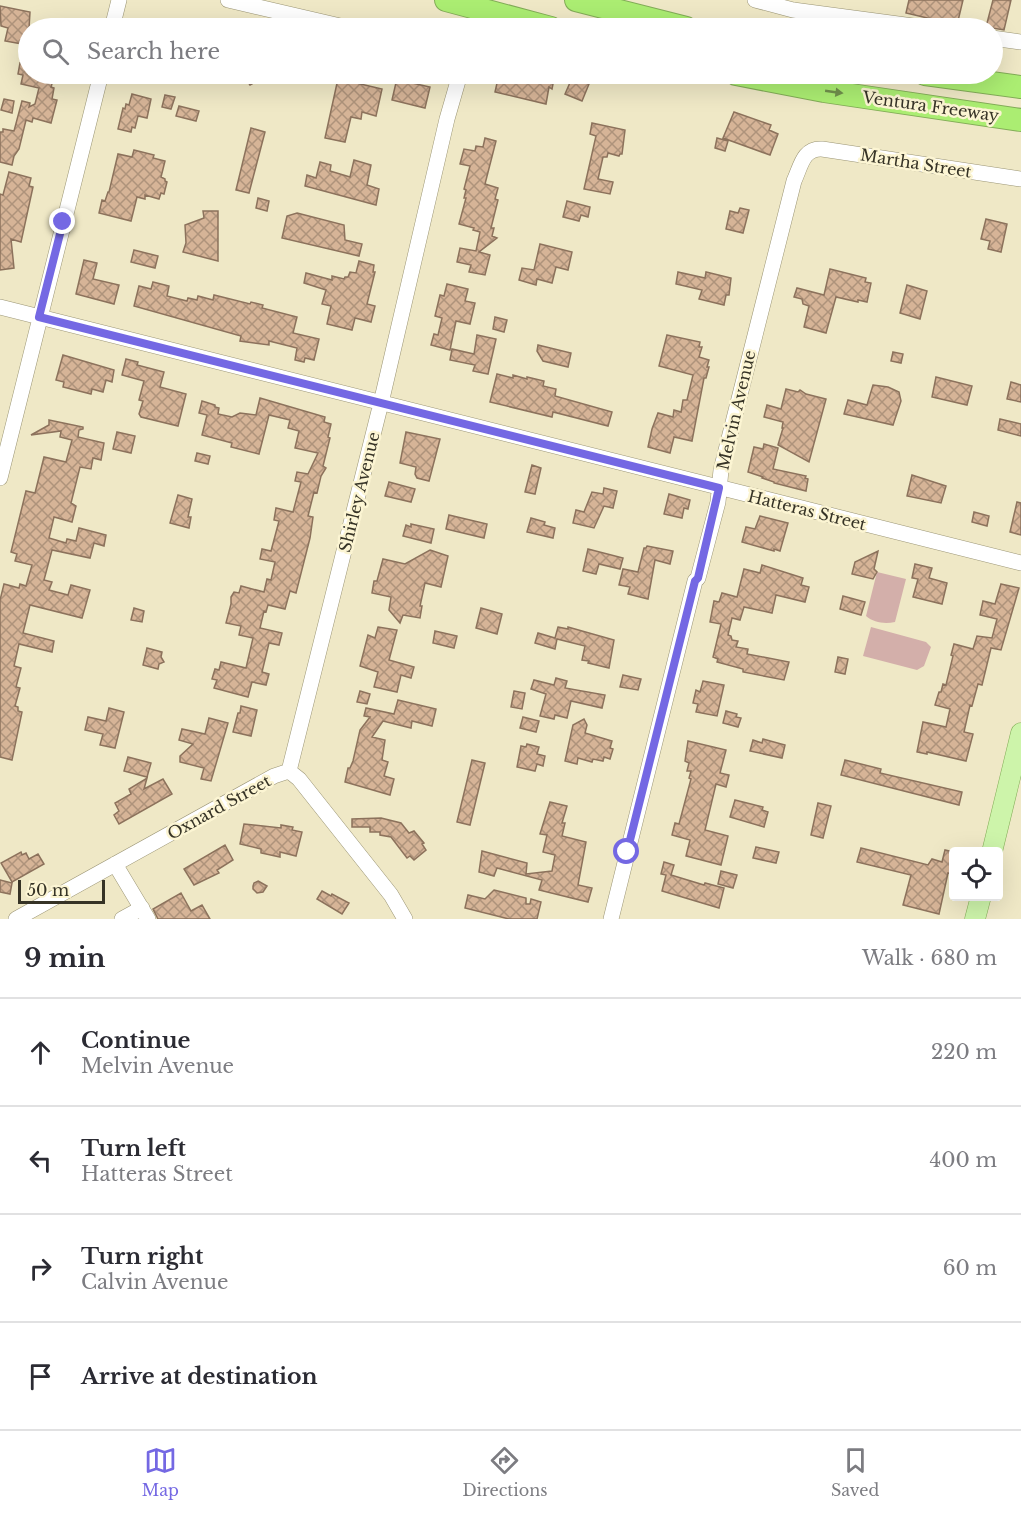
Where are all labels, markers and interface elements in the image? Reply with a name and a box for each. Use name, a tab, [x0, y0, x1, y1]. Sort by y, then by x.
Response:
search box	[18, 18, 1003, 84]
icon: search	[39, 35, 72, 68]
text: Search here	[87, 38, 220, 65]
street label: Ventura Freeway	[861, 86, 1001, 126]
one-way arrow	[825, 88, 844, 97]
street label: Martha Street	[859, 144, 973, 182]
route end	[49, 208, 75, 234]
street label: Melvin Avenue	[712, 348, 760, 472]
street label: Shirley Avenue	[334, 430, 384, 554]
street label: Hatteras Street	[746, 486, 868, 534]
street label: Oxnard Street	[164, 770, 274, 844]
route start	[613, 838, 639, 864]
map controls	[949, 847, 1003, 901]
button: locate	[949, 847, 1003, 901]
scale bar	[18, 877, 105, 904]
text: 50 m	[27, 880, 69, 900]
text: 9 min	[24, 942, 105, 974]
text: Walk · 680 m	[862, 946, 997, 970]
text: Continue	[81, 1027, 190, 1054]
icon: ahead	[24, 1036, 57, 1069]
text: 220 m	[931, 1040, 997, 1064]
text: Melvin Avenue	[81, 1054, 234, 1078]
text: Turn left	[81, 1135, 186, 1162]
icon: left	[24, 1144, 57, 1177]
text: 400 m	[930, 1148, 997, 1172]
text: Hatteras Street	[81, 1162, 233, 1186]
text: Turn right	[81, 1243, 203, 1270]
icon: right	[24, 1252, 57, 1285]
text: 60 m	[943, 1256, 997, 1280]
text: Calvin Avenue	[81, 1270, 228, 1294]
icon: arrive	[24, 1360, 57, 1393]
text: Arrive at destination	[81, 1363, 318, 1390]
tab: Map	[142, 1444, 179, 1500]
tab: Directions	[462, 1444, 547, 1500]
tab: Saved	[831, 1444, 879, 1500]

